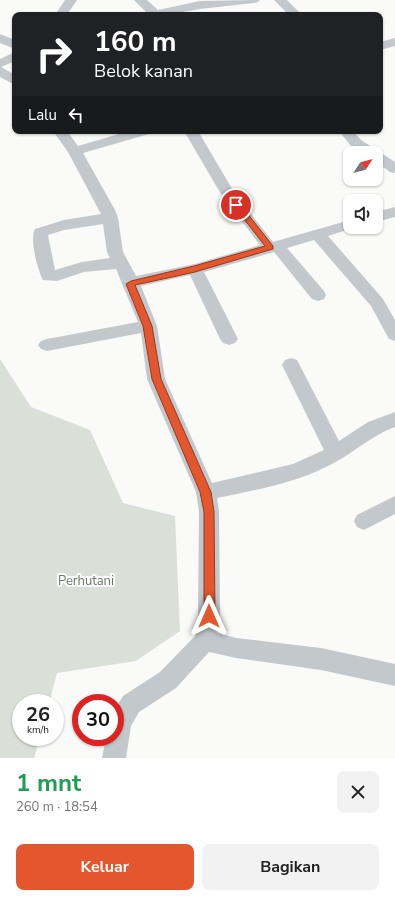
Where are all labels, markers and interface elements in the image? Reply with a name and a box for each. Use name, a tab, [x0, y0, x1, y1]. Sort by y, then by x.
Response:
text: 160 m	[94, 23, 177, 61]
icon: right	[28, 28, 80, 80]
text: Belok kanan	[94, 59, 193, 83]
icon: left	[65, 104, 87, 126]
text: Lalu	[28, 105, 57, 125]
north arrow	[343, 146, 383, 186]
map controls	[343, 146, 383, 234]
pin	[219, 188, 253, 222]
icon: arrive	[225, 194, 247, 216]
button: sound	[343, 194, 383, 234]
park label: Perhutani	[58, 572, 114, 590]
position arrow	[188, 595, 230, 637]
speed limit sign: 30	[72, 694, 124, 746]
text: 26	[26, 701, 50, 728]
text: km/h	[27, 723, 49, 737]
text: 1 mnt	[16, 767, 81, 799]
button: close	[337, 771, 379, 813]
text: 260 m · 18:54	[16, 798, 98, 816]
button: Keluar	[16, 844, 194, 890]
button: Bagikan	[202, 844, 379, 890]

